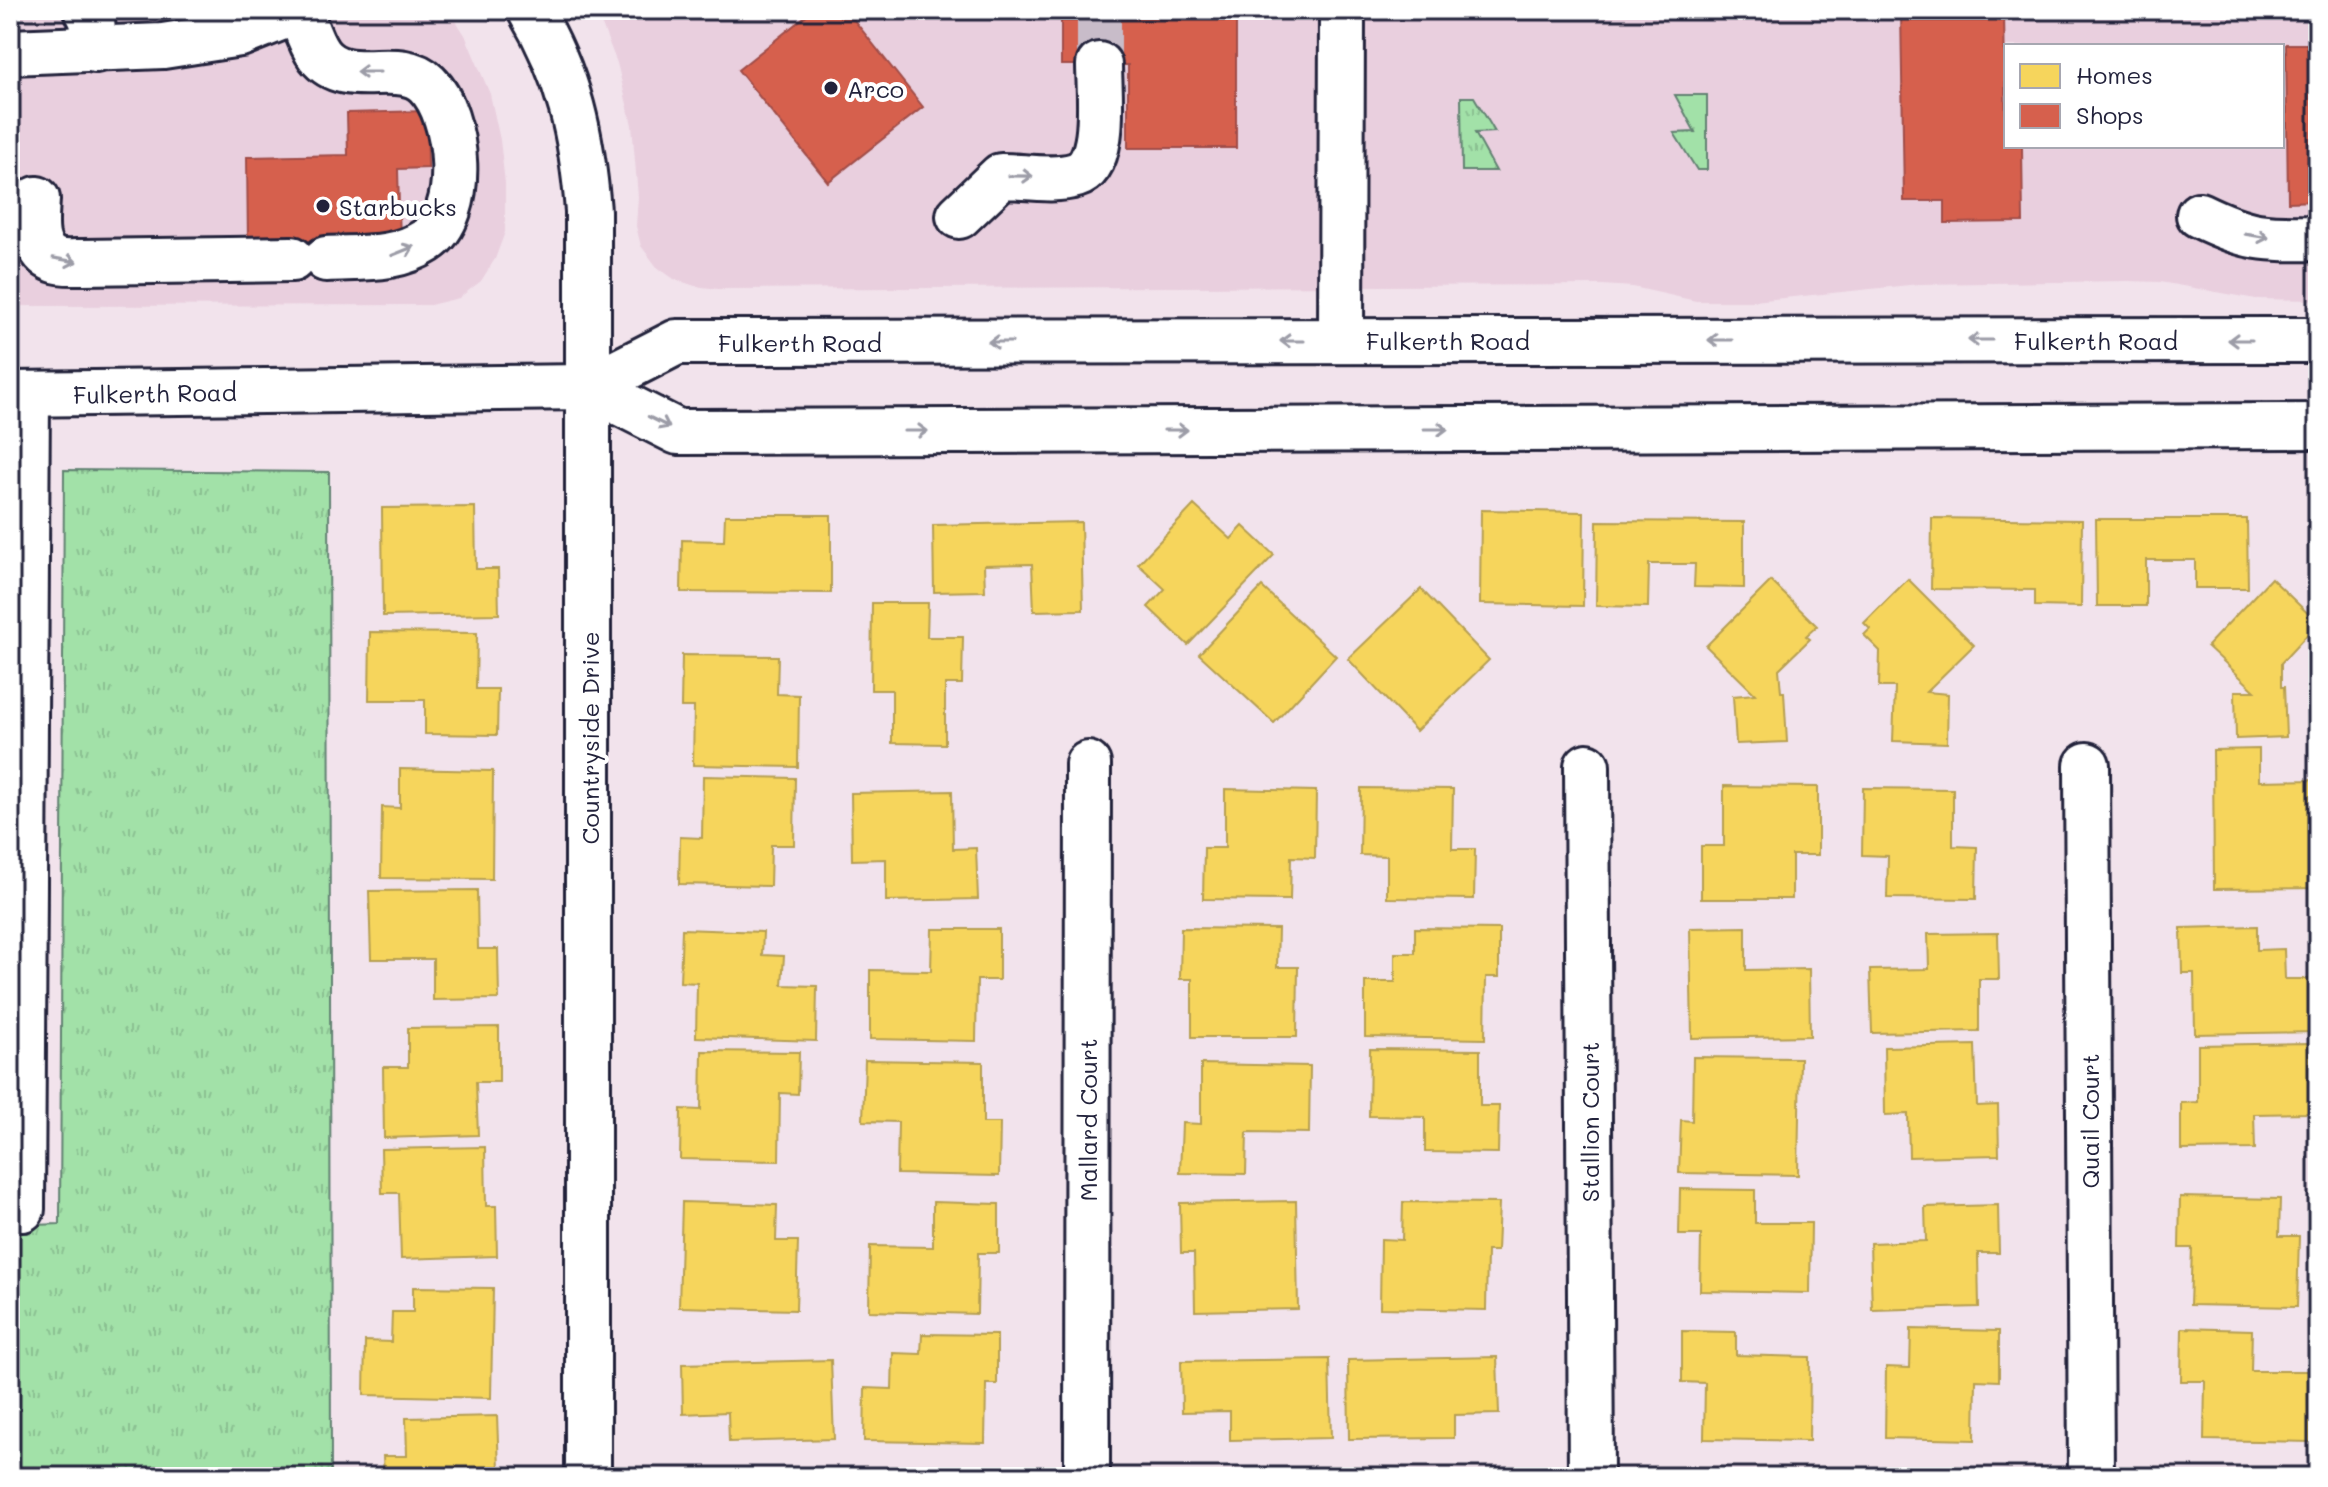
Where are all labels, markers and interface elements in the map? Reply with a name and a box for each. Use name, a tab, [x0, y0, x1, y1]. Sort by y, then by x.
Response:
legend	[2004, 44, 2284, 148]
text: Homes	[2076, 59, 2153, 90]
one-way arrow	[355, 64, 382, 80]
place label: Arco	[847, 73, 904, 104]
marker: Arco	[822, 79, 840, 97]
text: Shops	[2076, 99, 2144, 130]
one-way arrow	[1007, 168, 1034, 184]
place label: Starbucks	[339, 191, 457, 222]
marker: Starbucks	[314, 197, 332, 215]
one-way arrow	[2243, 229, 2269, 244]
one-way arrow	[390, 243, 414, 257]
one-way arrow	[51, 253, 77, 268]
street label: Fulkerth Road	[1366, 325, 1530, 356]
street label: Fulkerth Road	[2014, 325, 2178, 356]
street label: Fulkerth Road	[718, 327, 882, 358]
one-way arrow	[1707, 332, 1734, 348]
one-way arrow	[1967, 332, 1994, 348]
one-way arrow	[2227, 332, 2254, 348]
one-way arrow	[1279, 333, 1306, 349]
one-way arrow	[987, 334, 1014, 350]
street label: Fulkerth Road	[73, 376, 237, 410]
one-way arrow	[646, 415, 670, 431]
one-way arrow	[1422, 421, 1449, 437]
one-way arrow	[1162, 422, 1189, 438]
one-way arrow	[902, 423, 929, 439]
street label: Countryside Drive	[574, 631, 605, 845]
street label: Mallard Court	[1072, 1038, 1103, 1202]
street label: Stallion Court	[1574, 1042, 1605, 1202]
street label: Quail Court	[2074, 1054, 2105, 1188]

